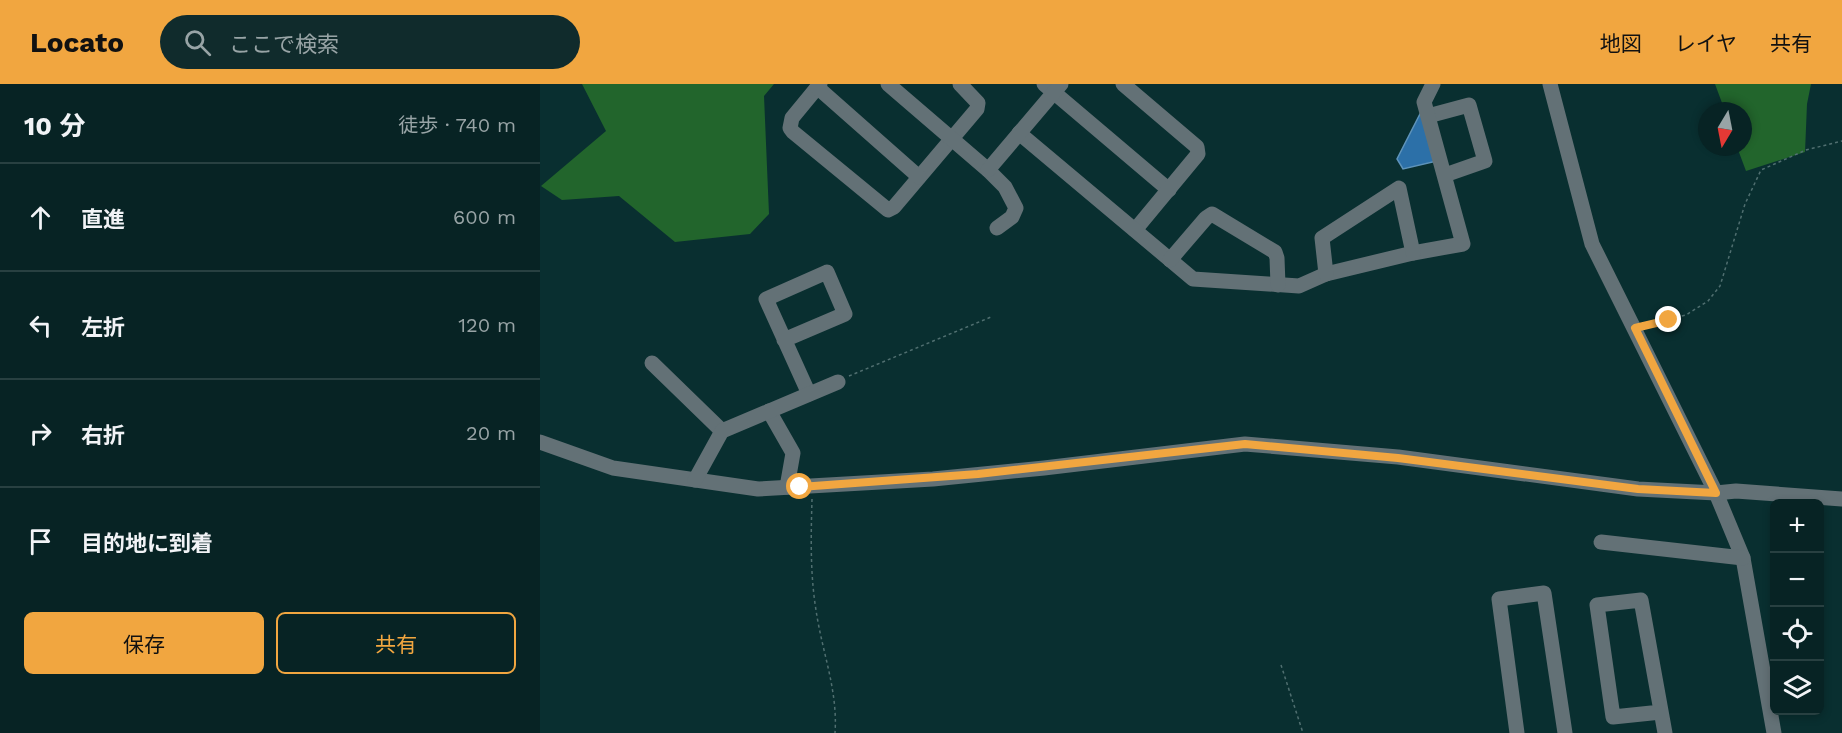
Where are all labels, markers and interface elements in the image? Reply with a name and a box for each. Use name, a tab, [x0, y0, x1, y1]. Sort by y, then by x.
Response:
search box	[160, 15, 580, 69]
text: Locato	[30, 26, 124, 59]
icon: search	[181, 26, 214, 59]
text: 地図	[1600, 31, 1642, 56]
text: レイヤ	[1675, 31, 1737, 56]
text: 共有	[1770, 31, 1812, 56]
text: ここで検索	[229, 32, 339, 57]
north arrow	[1698, 102, 1752, 156]
text: 10 分	[24, 111, 85, 141]
text: 徒歩 · 740 m	[398, 113, 516, 137]
icon: ahead	[24, 201, 57, 234]
text: 600 m	[453, 205, 516, 229]
text: 直進	[81, 207, 125, 232]
route end	[1655, 306, 1681, 332]
icon: left	[24, 309, 57, 342]
text: 120 m	[458, 313, 516, 337]
text: 左折	[81, 315, 125, 340]
icon: right	[24, 417, 57, 450]
text: 20 m	[466, 421, 516, 445]
text: 右折	[81, 423, 125, 448]
route start	[786, 473, 812, 499]
map controls	[1770, 499, 1824, 715]
button: +	[1770, 499, 1824, 553]
icon: arrive	[24, 525, 57, 558]
text: 目的地に到着	[81, 531, 213, 556]
button: −	[1770, 553, 1824, 607]
button: locate	[1770, 607, 1824, 661]
button: 保存	[24, 612, 264, 674]
button: 共有	[276, 612, 516, 674]
button: layers	[1770, 661, 1824, 715]

